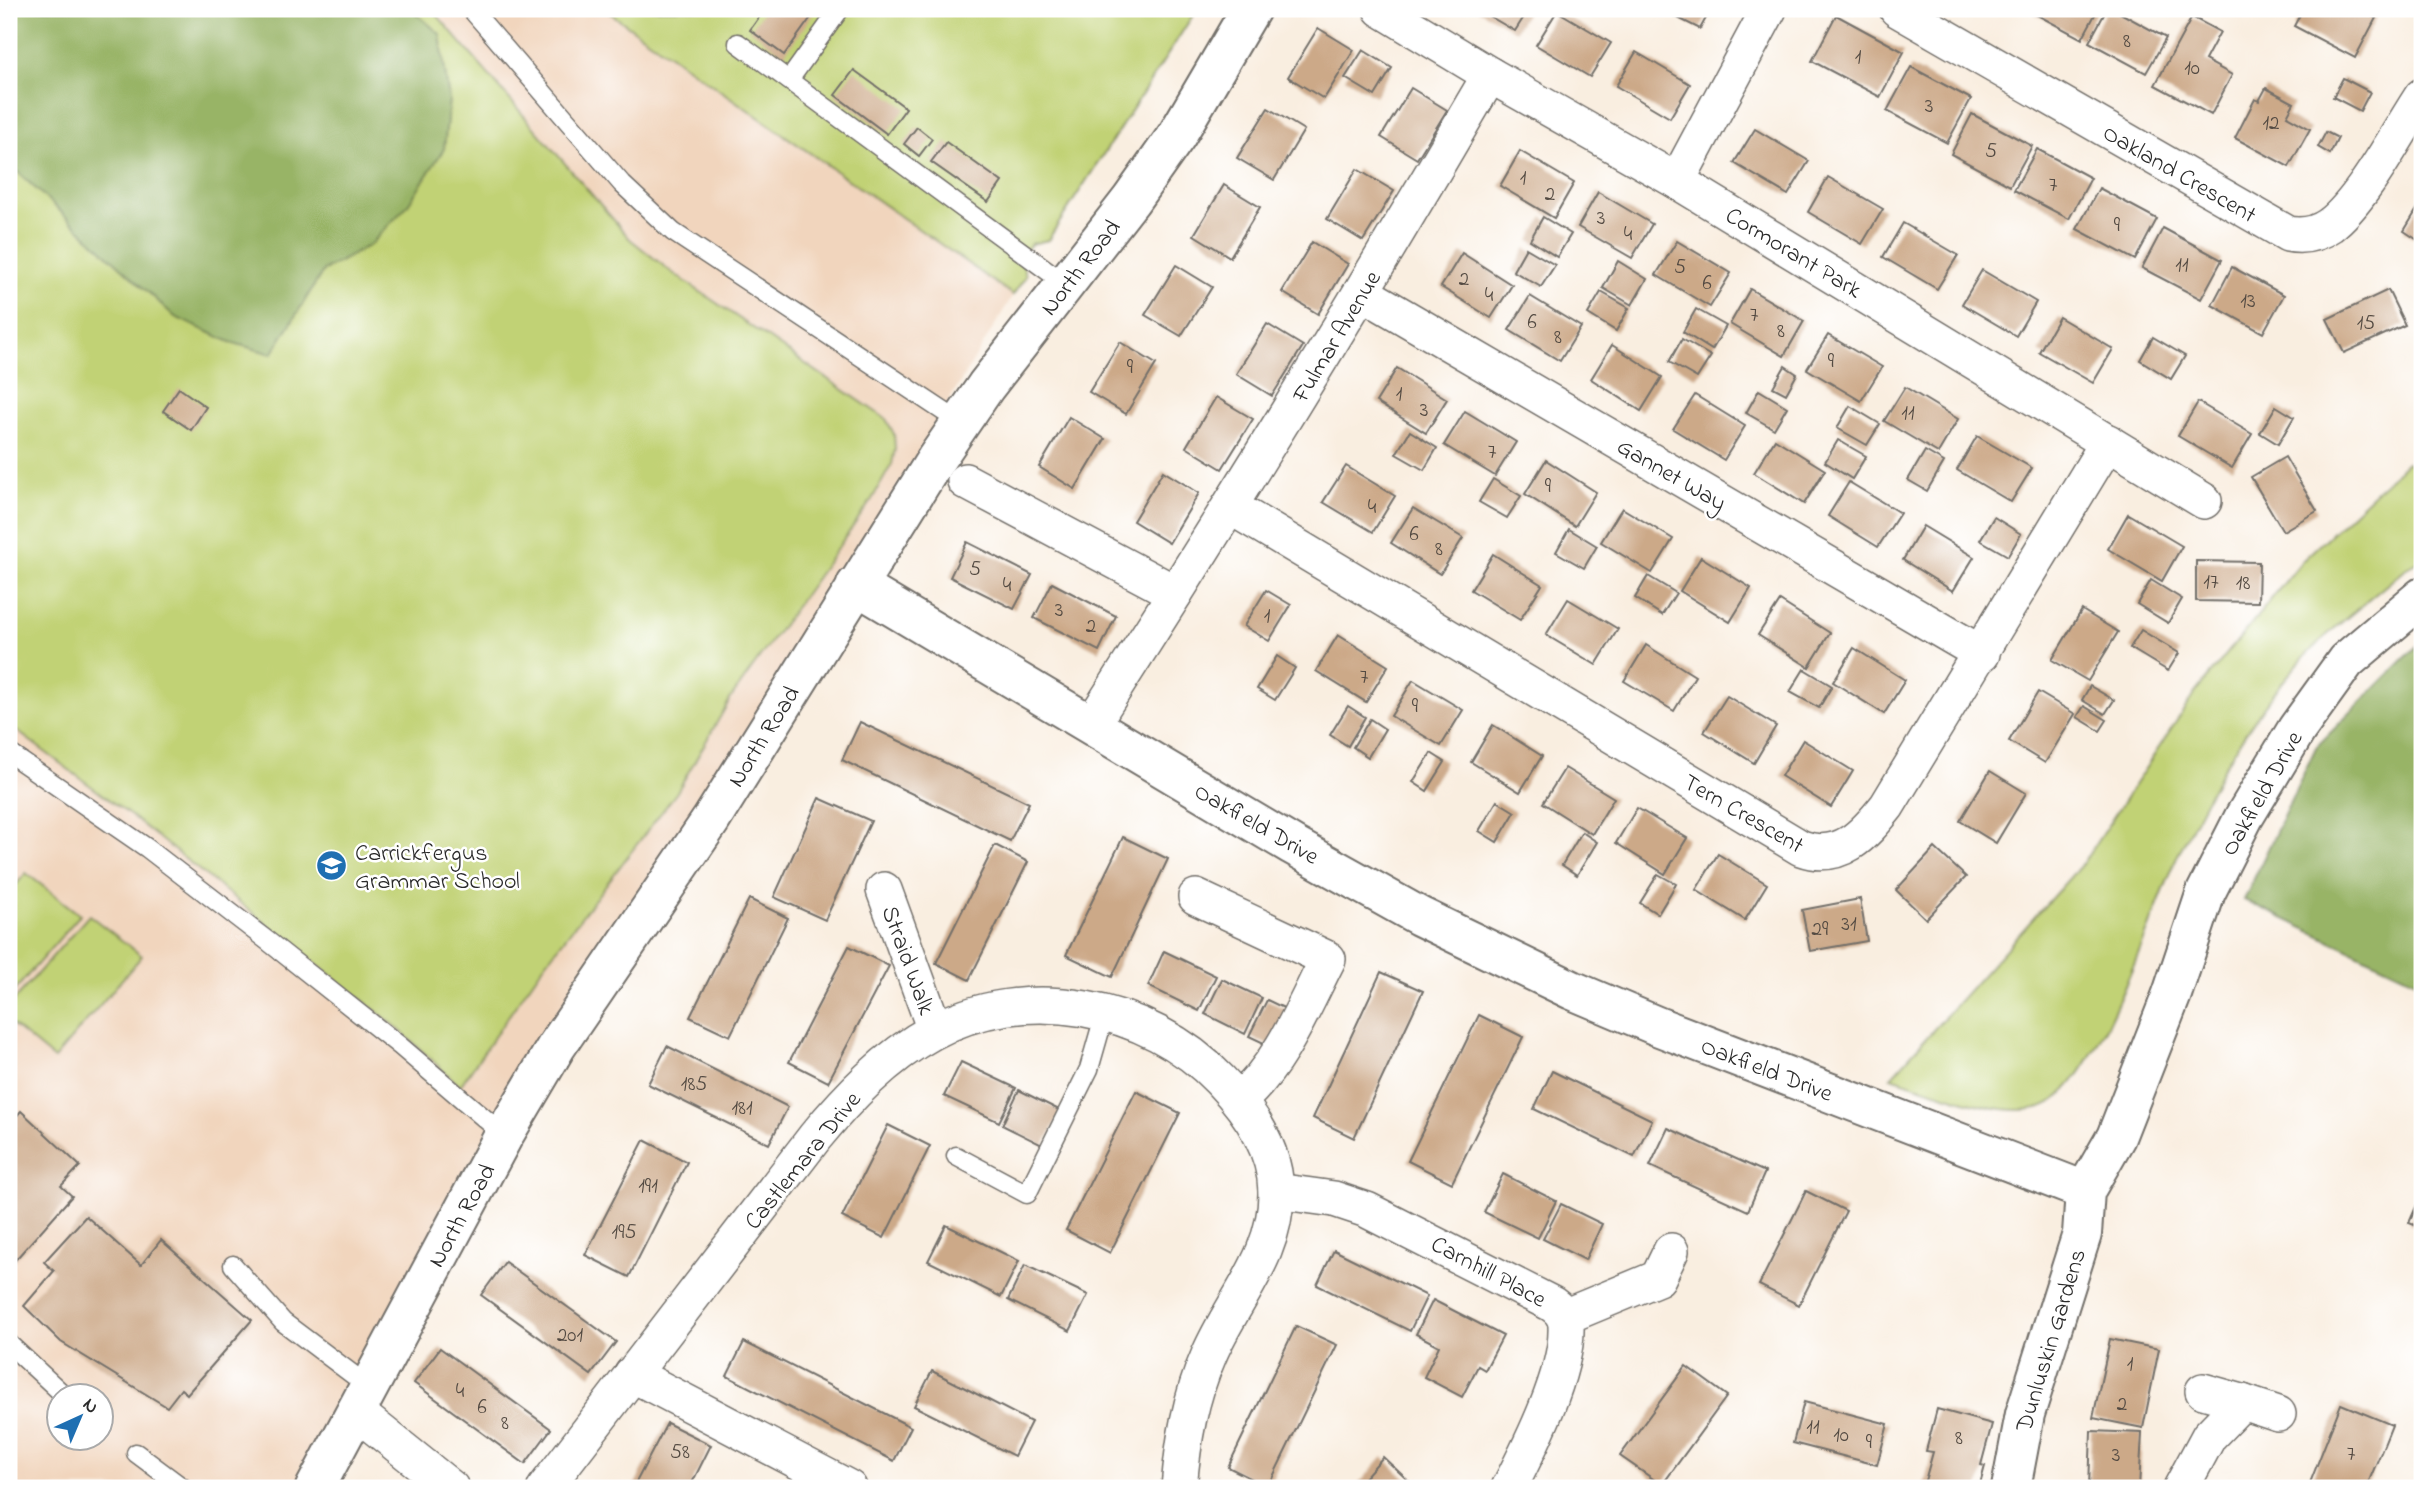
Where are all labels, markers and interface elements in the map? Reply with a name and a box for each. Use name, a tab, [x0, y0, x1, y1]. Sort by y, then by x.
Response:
house number: 8	[2123, 27, 2131, 57]
house number: 1	[1855, 43, 1862, 73]
house number: 10	[2184, 54, 2200, 84]
house number: 3	[1925, 92, 1933, 122]
house number: 12	[2262, 109, 2280, 139]
street label: Oakland Crescent	[2095, 117, 2262, 233]
house number: 5	[1985, 137, 1997, 167]
house number: 1	[1520, 164, 1527, 194]
house number: 7	[2049, 171, 2058, 201]
house number: 2	[1545, 180, 1555, 210]
street label: Cormorant Park	[1718, 200, 1868, 309]
house number: 3	[1597, 204, 1605, 234]
house number: 9	[2114, 211, 2121, 241]
street label: North Road	[1033, 213, 1131, 324]
house number: 4	[1624, 220, 1633, 250]
house number: 11	[2175, 251, 2189, 281]
house number: 5	[1674, 253, 1686, 283]
street label: Fulmar Avenue	[1284, 264, 1391, 411]
house number: 2	[1459, 265, 1469, 295]
house number: 6	[1702, 269, 1712, 299]
house number: 4	[1485, 281, 1494, 311]
house number: 13	[2240, 287, 2256, 317]
house number: 7	[1750, 301, 1759, 331]
house number: 6	[1527, 308, 1537, 338]
house number: 15	[2357, 309, 2375, 339]
house number: 8	[1777, 317, 1785, 347]
house number: 8	[1554, 323, 1562, 353]
house number: 9	[1828, 347, 1835, 377]
house number: 9	[1127, 353, 1134, 383]
house number: 1	[1396, 380, 1403, 410]
house number: 3	[1420, 396, 1428, 426]
house number: 11	[1901, 399, 1915, 429]
street label: Gannet Way	[1609, 431, 1732, 523]
house number: 7	[1488, 438, 1497, 468]
house number: 9	[1545, 472, 1552, 502]
house number: 4	[1368, 493, 1377, 523]
house number: 6	[1409, 520, 1419, 550]
house number: 8	[1435, 535, 1443, 565]
house number: 5	[969, 555, 981, 585]
house number: 17	[2203, 568, 2219, 598]
house number: 18	[2236, 569, 2250, 599]
house number: 4	[1003, 571, 1012, 601]
house number: 3	[1055, 596, 1063, 626]
house number: 1	[1264, 602, 1271, 632]
house number: 2	[1086, 612, 1096, 642]
house number: 7	[1360, 663, 1369, 693]
street label: North Road	[720, 679, 810, 795]
house number: 9	[1412, 692, 1419, 722]
street label: Oakfield Drive	[2213, 725, 2313, 863]
street label: Tern Crescent	[1676, 766, 1810, 864]
street label: Oakfield Drive	[1187, 775, 1325, 875]
place label: Carrickfergus Grammar School	[355, 837, 520, 900]
school or university icon: Carrickfergus Grammar School	[315, 849, 349, 883]
street label: Straid Walk	[871, 901, 943, 1021]
house number: 31	[1841, 910, 1857, 940]
house number: 29	[1812, 915, 1829, 945]
street label: Oakfield Drive	[1695, 1030, 1838, 1113]
house number: 185	[681, 1070, 707, 1100]
street label: Castlemara Drive	[737, 1085, 871, 1238]
house number: 181	[731, 1094, 753, 1124]
street label: North Road	[420, 1158, 506, 1274]
house number: 191	[638, 1172, 658, 1202]
house number: 195	[611, 1218, 637, 1248]
street label: Carnhill Place	[1424, 1228, 1552, 1318]
street label: Dunluskin Gardens	[2008, 1245, 2097, 1437]
house number: 201	[557, 1321, 583, 1351]
house number: 1	[2127, 1350, 2134, 1380]
house number: 4	[456, 1377, 465, 1407]
north arrow	[46, 1382, 116, 1452]
house number: 2	[2117, 1390, 2127, 1420]
text: N	[76, 1392, 104, 1421]
house number: 6	[477, 1393, 487, 1423]
house number: 8	[501, 1409, 509, 1439]
house number: 11	[1806, 1413, 1820, 1443]
house number: 10	[1833, 1421, 1849, 1451]
house number: 8	[1955, 1424, 1963, 1454]
house number: 9	[1866, 1428, 1873, 1458]
house number: 58	[670, 1438, 690, 1468]
house number: 7	[2347, 1440, 2356, 1470]
house number: 3	[2112, 1441, 2120, 1471]

